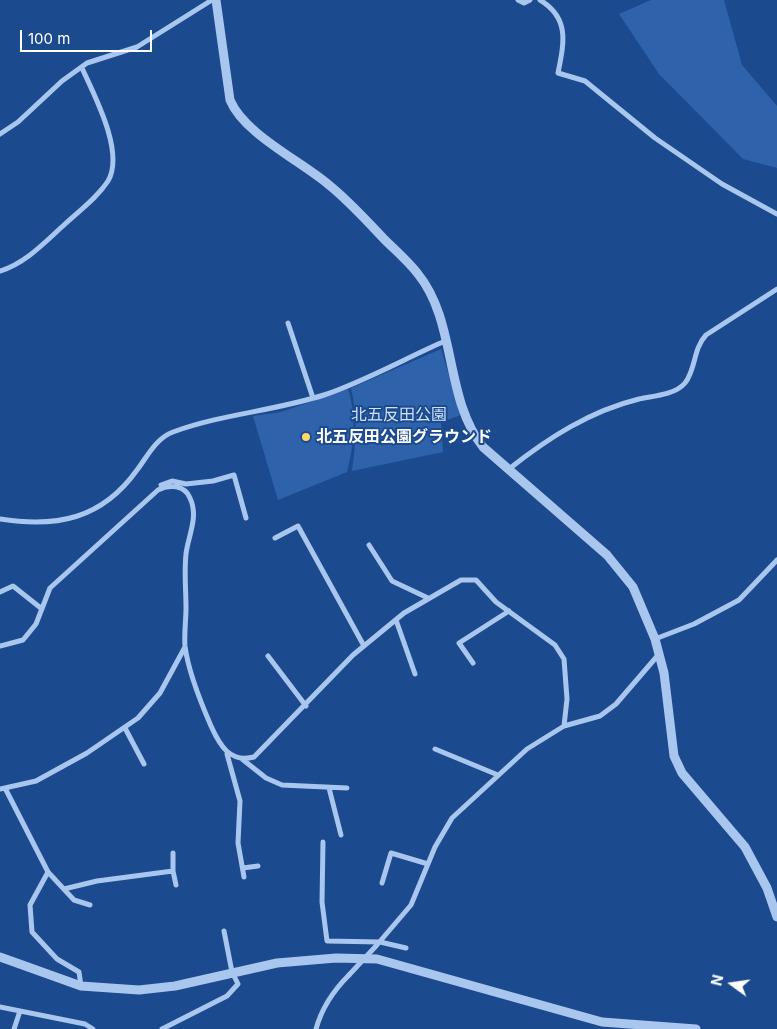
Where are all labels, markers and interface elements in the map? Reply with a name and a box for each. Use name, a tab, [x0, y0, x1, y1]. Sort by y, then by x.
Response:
scale bar	[22, 20, 155, 52]
text: 100 m	[28, 29, 70, 48]
park label: 北五反田公園	[351, 405, 447, 425]
place label: 北五反田公園グラウンド	[316, 427, 492, 447]
marker: 北五反田公園グラウンド	[300, 431, 312, 443]
north arrow	[707, 959, 757, 1009]
text: N	[707, 973, 726, 987]

